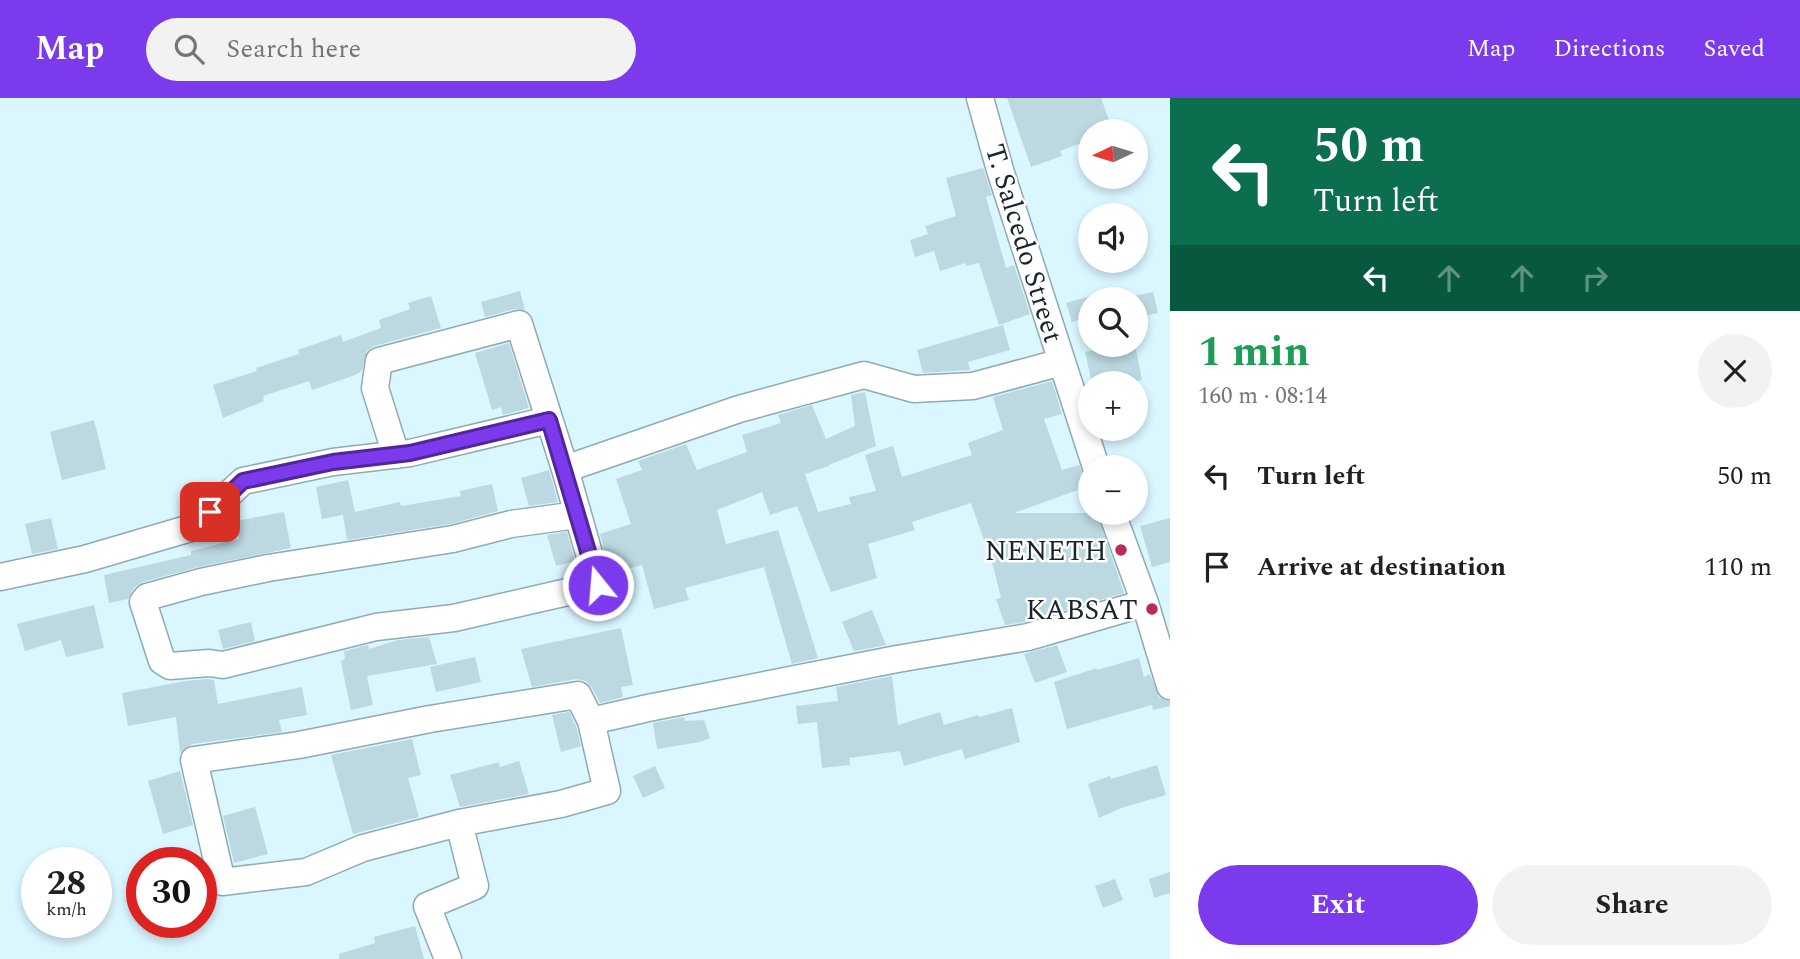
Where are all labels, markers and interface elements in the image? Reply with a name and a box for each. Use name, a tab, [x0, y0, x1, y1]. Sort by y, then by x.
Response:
search box	[146, 18, 636, 81]
text: Map	[35, 24, 104, 74]
text: Search here	[226, 29, 361, 69]
icon: search	[170, 30, 208, 68]
text: Map	[1467, 31, 1515, 67]
text: Directions	[1553, 31, 1665, 67]
text: Saved	[1703, 31, 1765, 67]
text: 50 m	[1313, 109, 1424, 184]
north arrow	[1078, 119, 1148, 189]
map controls	[1078, 119, 1148, 525]
icon: left	[1198, 126, 1289, 217]
street label: T. Salcedo Street	[973, 139, 1074, 348]
text: Turn left	[1313, 177, 1439, 226]
button: sound	[1078, 203, 1148, 273]
icon: left	[1357, 259, 1395, 297]
icon: ahead	[1430, 259, 1468, 297]
icon: ahead	[1503, 259, 1541, 297]
icon: right	[1576, 259, 1614, 297]
button: search	[1078, 287, 1148, 357]
text: 1 min	[1198, 321, 1310, 384]
button: close	[1698, 334, 1772, 408]
button: +	[1078, 371, 1148, 441]
text: 160 m · 08:14	[1198, 379, 1327, 414]
button: −	[1078, 455, 1148, 525]
text: Turn left	[1257, 456, 1365, 496]
text: 50 m	[1717, 456, 1772, 496]
icon: left	[1198, 457, 1236, 495]
pin	[180, 482, 240, 542]
icon: arrive	[191, 493, 229, 531]
place label: NENETH	[985, 530, 1107, 573]
marker: NENETH	[1113, 542, 1129, 558]
text: Arrive at destination	[1257, 547, 1506, 587]
text: 110 m	[1704, 547, 1772, 587]
position arrow	[561, 548, 635, 622]
icon: arrive	[1198, 548, 1236, 586]
place label: KABSAT	[1026, 589, 1138, 632]
marker: KABSAT	[1144, 601, 1160, 617]
speed limit sign: 30	[126, 847, 217, 938]
text: 28	[47, 857, 86, 910]
button: Exit	[1198, 865, 1478, 945]
button: Share	[1492, 865, 1772, 945]
text: km/h	[46, 896, 87, 923]

